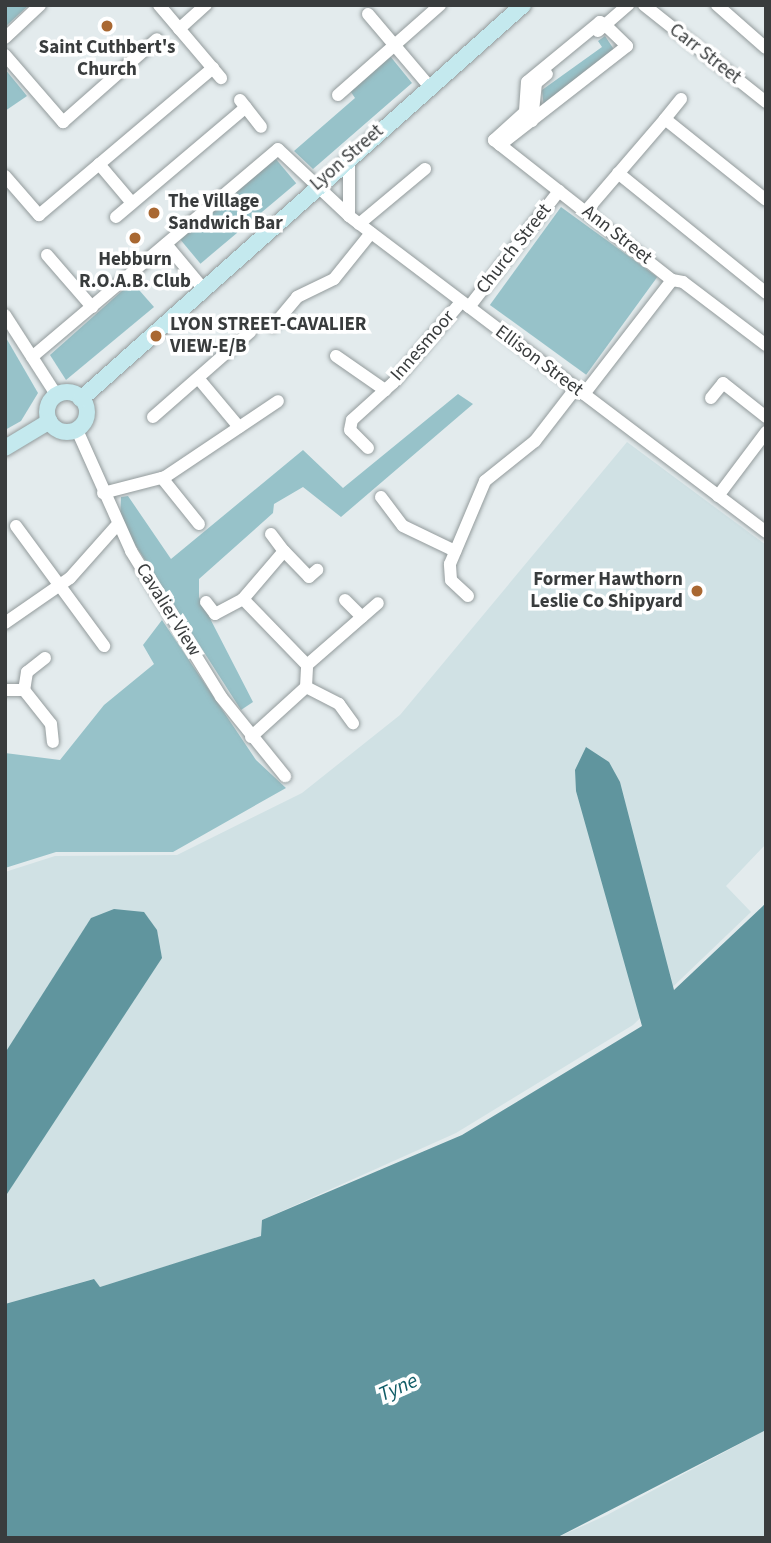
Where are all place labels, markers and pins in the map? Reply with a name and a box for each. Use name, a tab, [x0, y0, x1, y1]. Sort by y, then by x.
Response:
marker: Saint Cuthbert's Church	[99, 18, 115, 34]
place label: Saint Cuthbert's Church	[39, 37, 175, 81]
place label: The Village Sandwich Bar	[168, 191, 283, 235]
marker: The Village Sandwich Bar	[146, 205, 162, 221]
marker: Hebburn R.O.A.B. Club	[127, 230, 143, 246]
place label: Hebburn R.O.A.B. Club	[79, 249, 191, 293]
place label: LYON STREET-CAVALIER VIEW-E/B	[170, 314, 366, 358]
marker: LYON STREET-CAVALIER VIEW-E/B	[148, 328, 164, 344]
place label: Former Hawthorn Leslie Co Shipyard	[530, 569, 683, 613]
marker: Former Hawthorn Leslie Co Shipyard	[689, 583, 705, 599]

